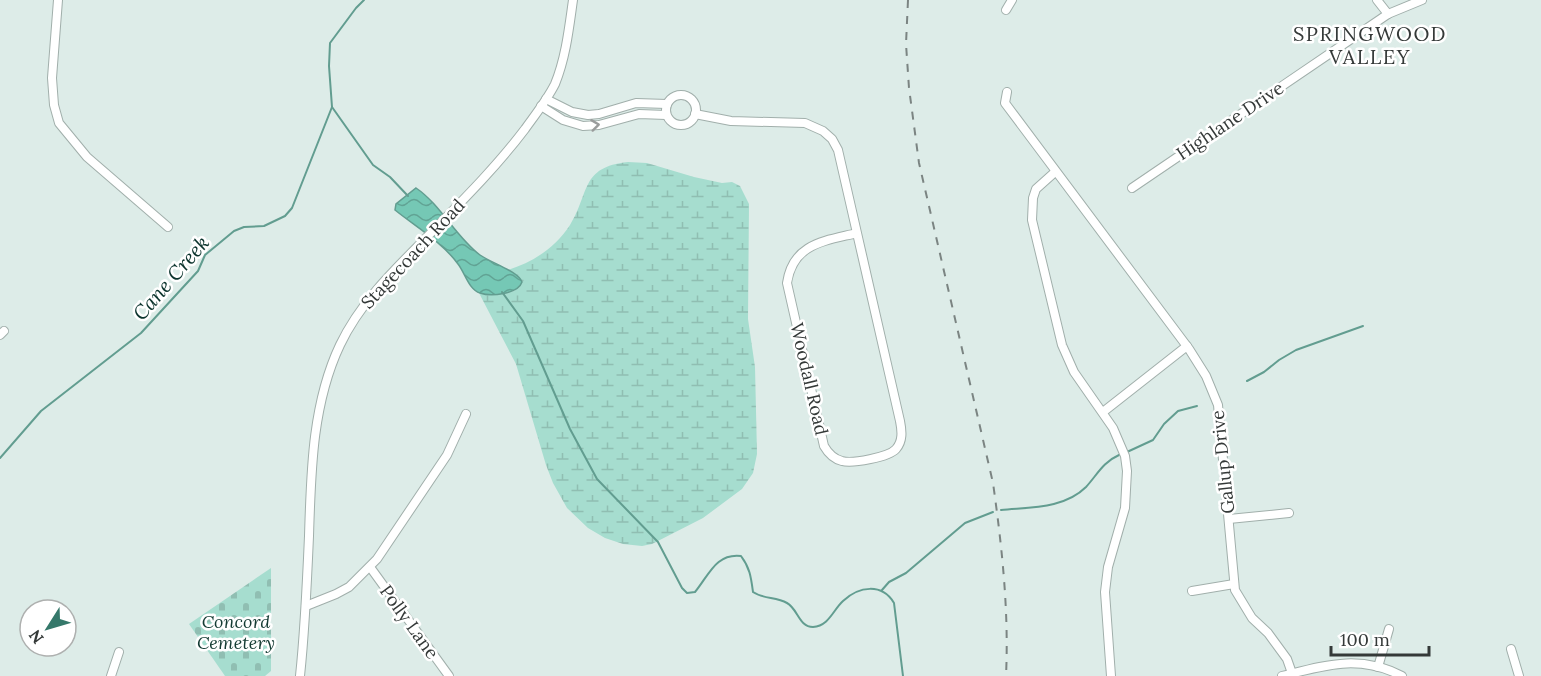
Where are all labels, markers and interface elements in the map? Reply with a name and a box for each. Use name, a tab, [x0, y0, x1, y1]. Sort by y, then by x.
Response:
district label: SPRINGWOOD VALLEY	[1293, 21, 1447, 69]
street label: Highlane Drive	[1172, 76, 1288, 165]
one-way arrow	[590, 119, 599, 132]
street label: Stagecoach Road	[356, 194, 470, 313]
water label: Cane Creek	[127, 230, 214, 325]
street label: Woodall Road	[785, 320, 834, 438]
street label: Gallup Drive	[1206, 409, 1239, 515]
street label: Polly Lane	[375, 580, 444, 663]
north arrow	[18, 598, 78, 658]
park label: Concord Cemetery	[197, 610, 275, 654]
scale bar	[1331, 619, 1428, 657]
text: N	[24, 626, 48, 648]
text: 100 m	[1340, 628, 1390, 651]

